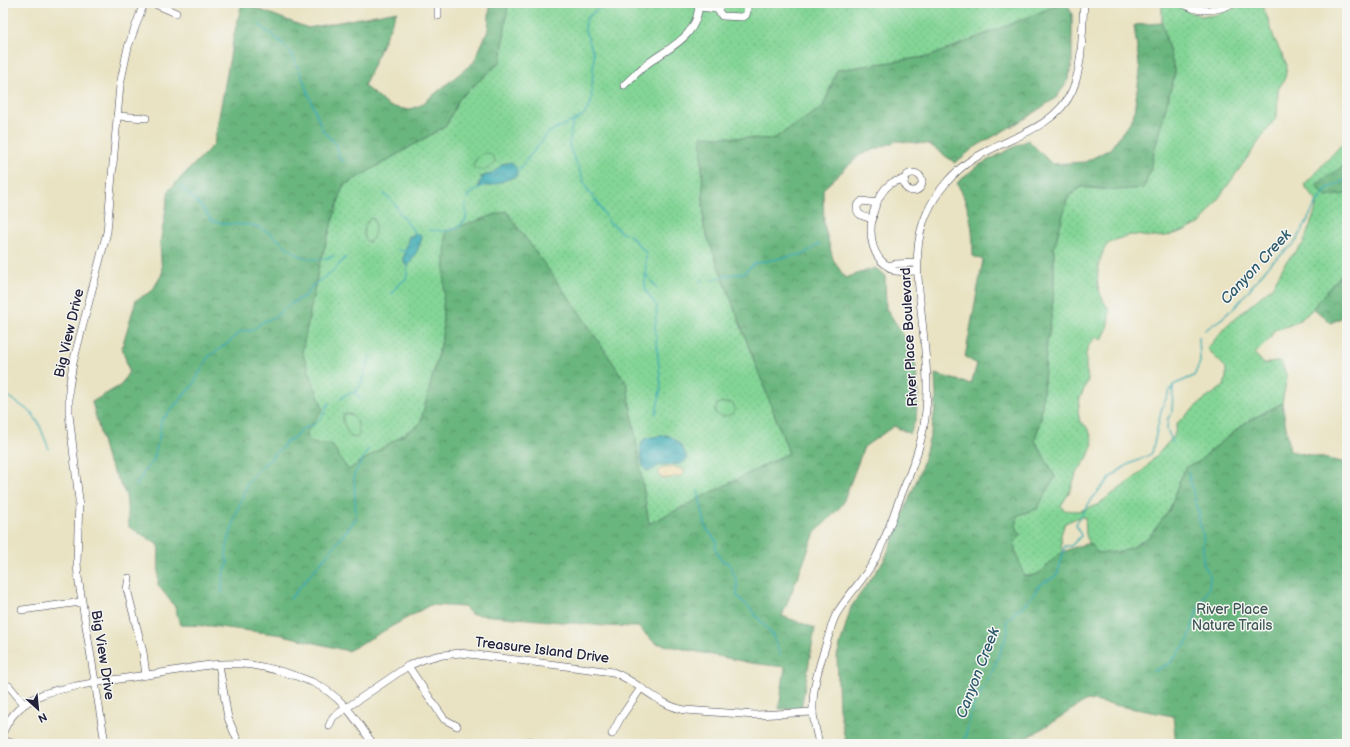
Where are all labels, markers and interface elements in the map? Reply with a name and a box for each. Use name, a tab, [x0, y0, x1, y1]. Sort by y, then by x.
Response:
water label: Canyon Creek	[1216, 225, 1296, 308]
street label: River Place Boulevard	[897, 267, 921, 407]
street label: Big View Drive	[51, 287, 87, 379]
park label: River Place Nature Trails	[1192, 601, 1272, 634]
street label: Big View Drive	[88, 609, 118, 701]
water label: Canyon Creek	[952, 624, 1004, 721]
street label: Treasure Island Drive	[474, 633, 610, 667]
north arrow	[18, 689, 58, 729]
text: N	[36, 710, 49, 725]

